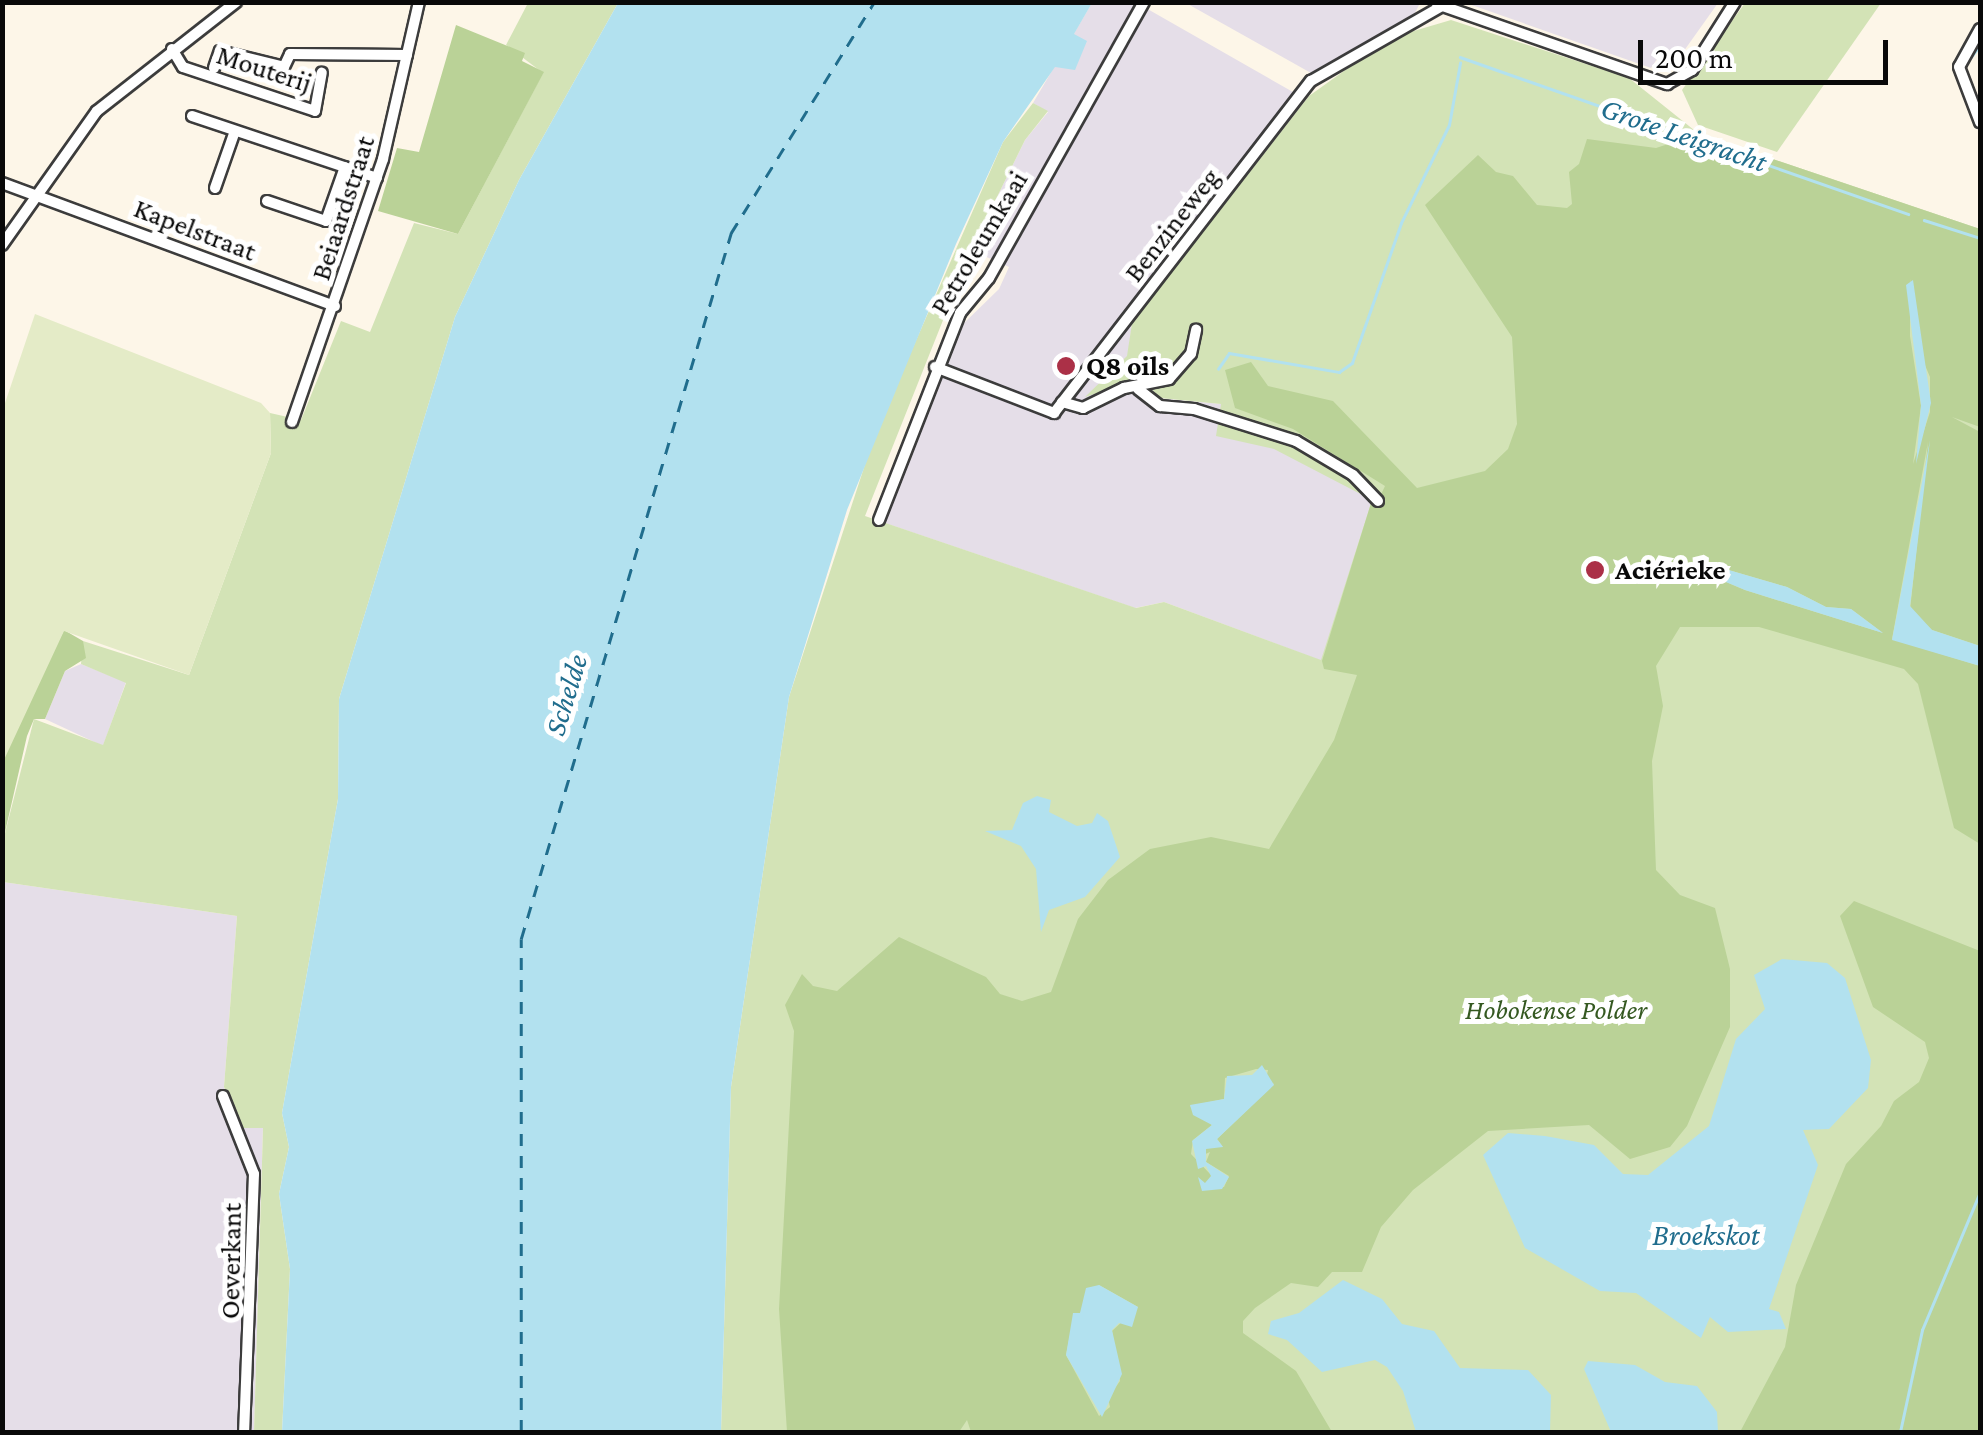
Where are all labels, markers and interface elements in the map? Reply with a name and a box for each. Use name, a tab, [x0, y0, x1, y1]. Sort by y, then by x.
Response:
scale bar	[1643, 20, 1893, 82]
street label: Mouterij	[212, 38, 316, 100]
text: 200 m	[1655, 41, 1733, 74]
water label: Grote Leigracht	[1596, 90, 1772, 180]
street label: Beiaardstraat	[304, 132, 382, 284]
street label: Benzineweg	[1117, 161, 1227, 289]
street label: Petroleumkaai	[923, 165, 1035, 321]
street label: Kapelstraat	[129, 191, 261, 269]
place label: Q8 oils	[1086, 349, 1169, 383]
marker: Q8 oils	[1055, 355, 1077, 377]
place label: Aciérieke	[1615, 553, 1726, 587]
marker: Aciérieke	[1584, 559, 1606, 581]
water label: Schelde	[537, 650, 595, 740]
park label: Hobokense Polder	[1465, 993, 1647, 1027]
street label: Oeverkant	[213, 1203, 249, 1319]
water label: Broekskot	[1652, 1217, 1760, 1253]

